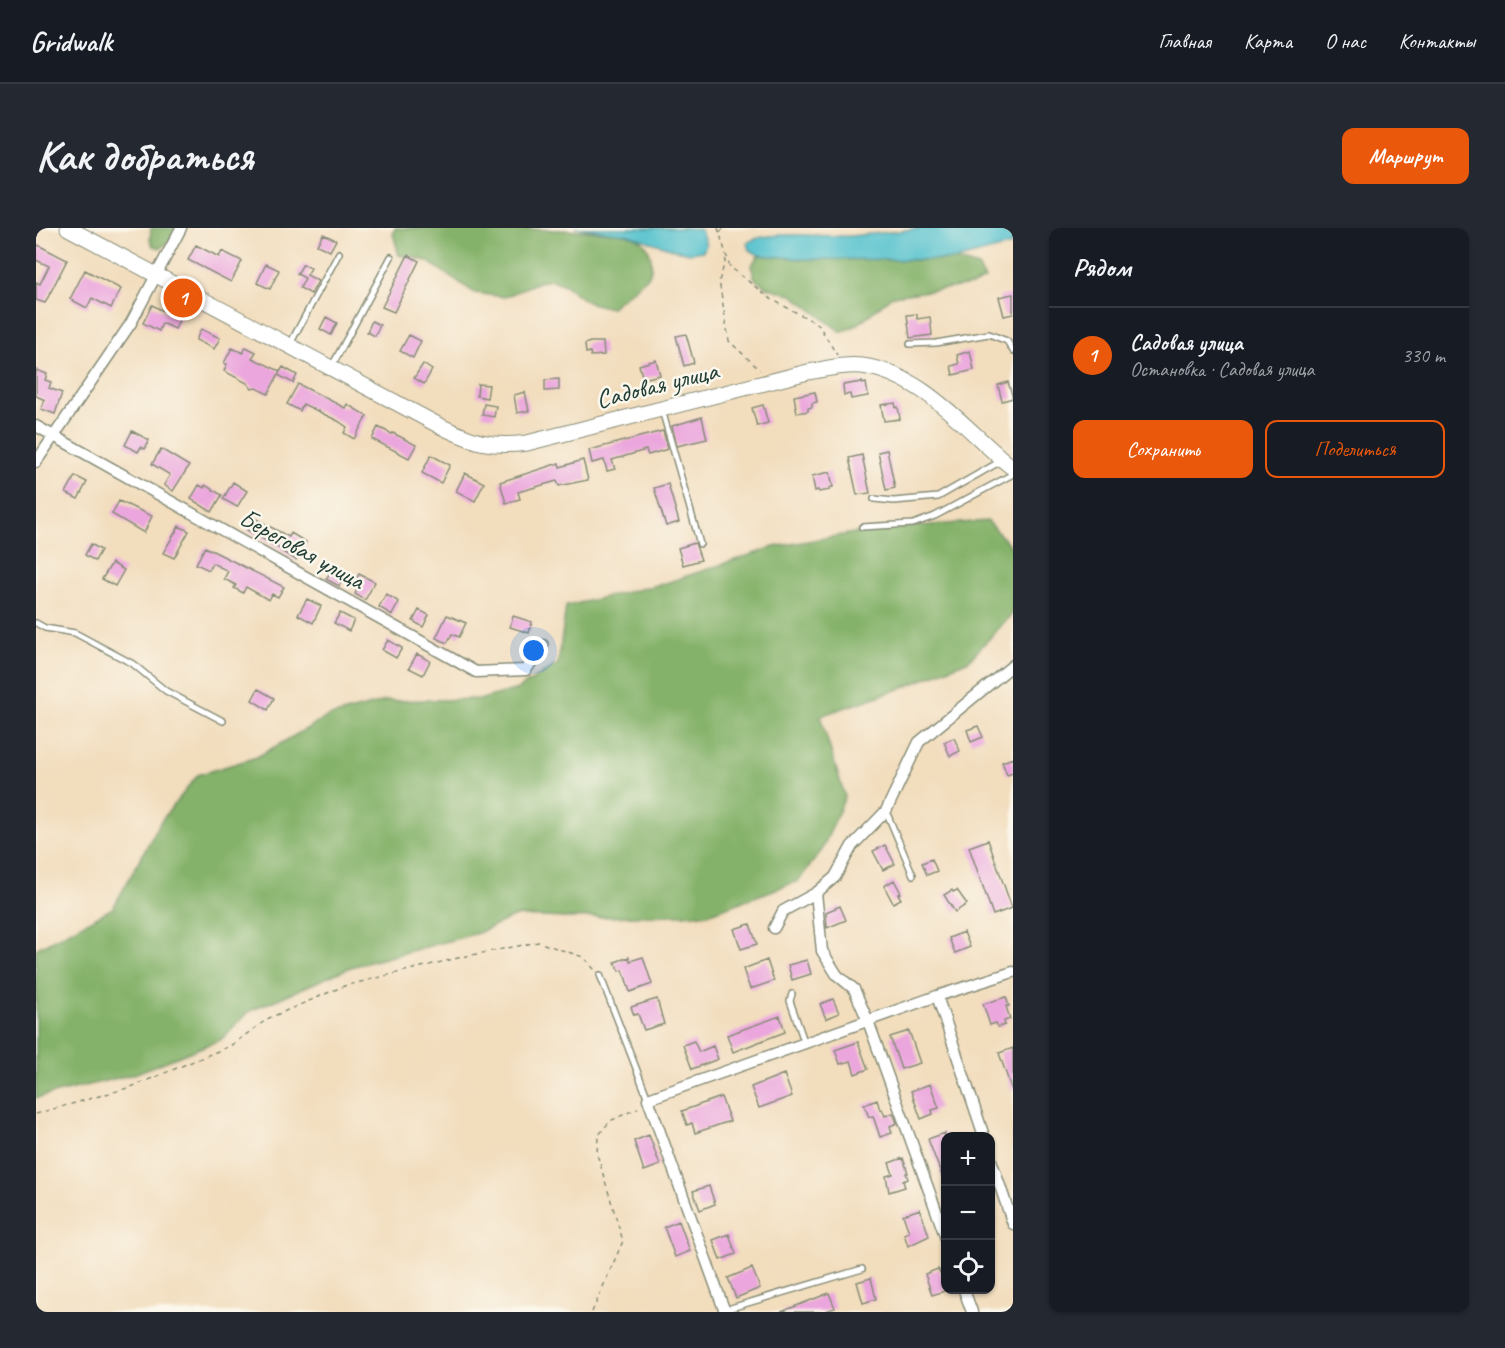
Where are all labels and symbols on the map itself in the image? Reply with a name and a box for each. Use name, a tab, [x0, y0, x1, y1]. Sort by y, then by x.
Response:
pin: 1	[164, 276, 202, 320]
street label: Садовая улица	[592, 354, 723, 416]
street label: Береговая улица	[234, 501, 372, 598]
your location	[519, 636, 548, 665]

